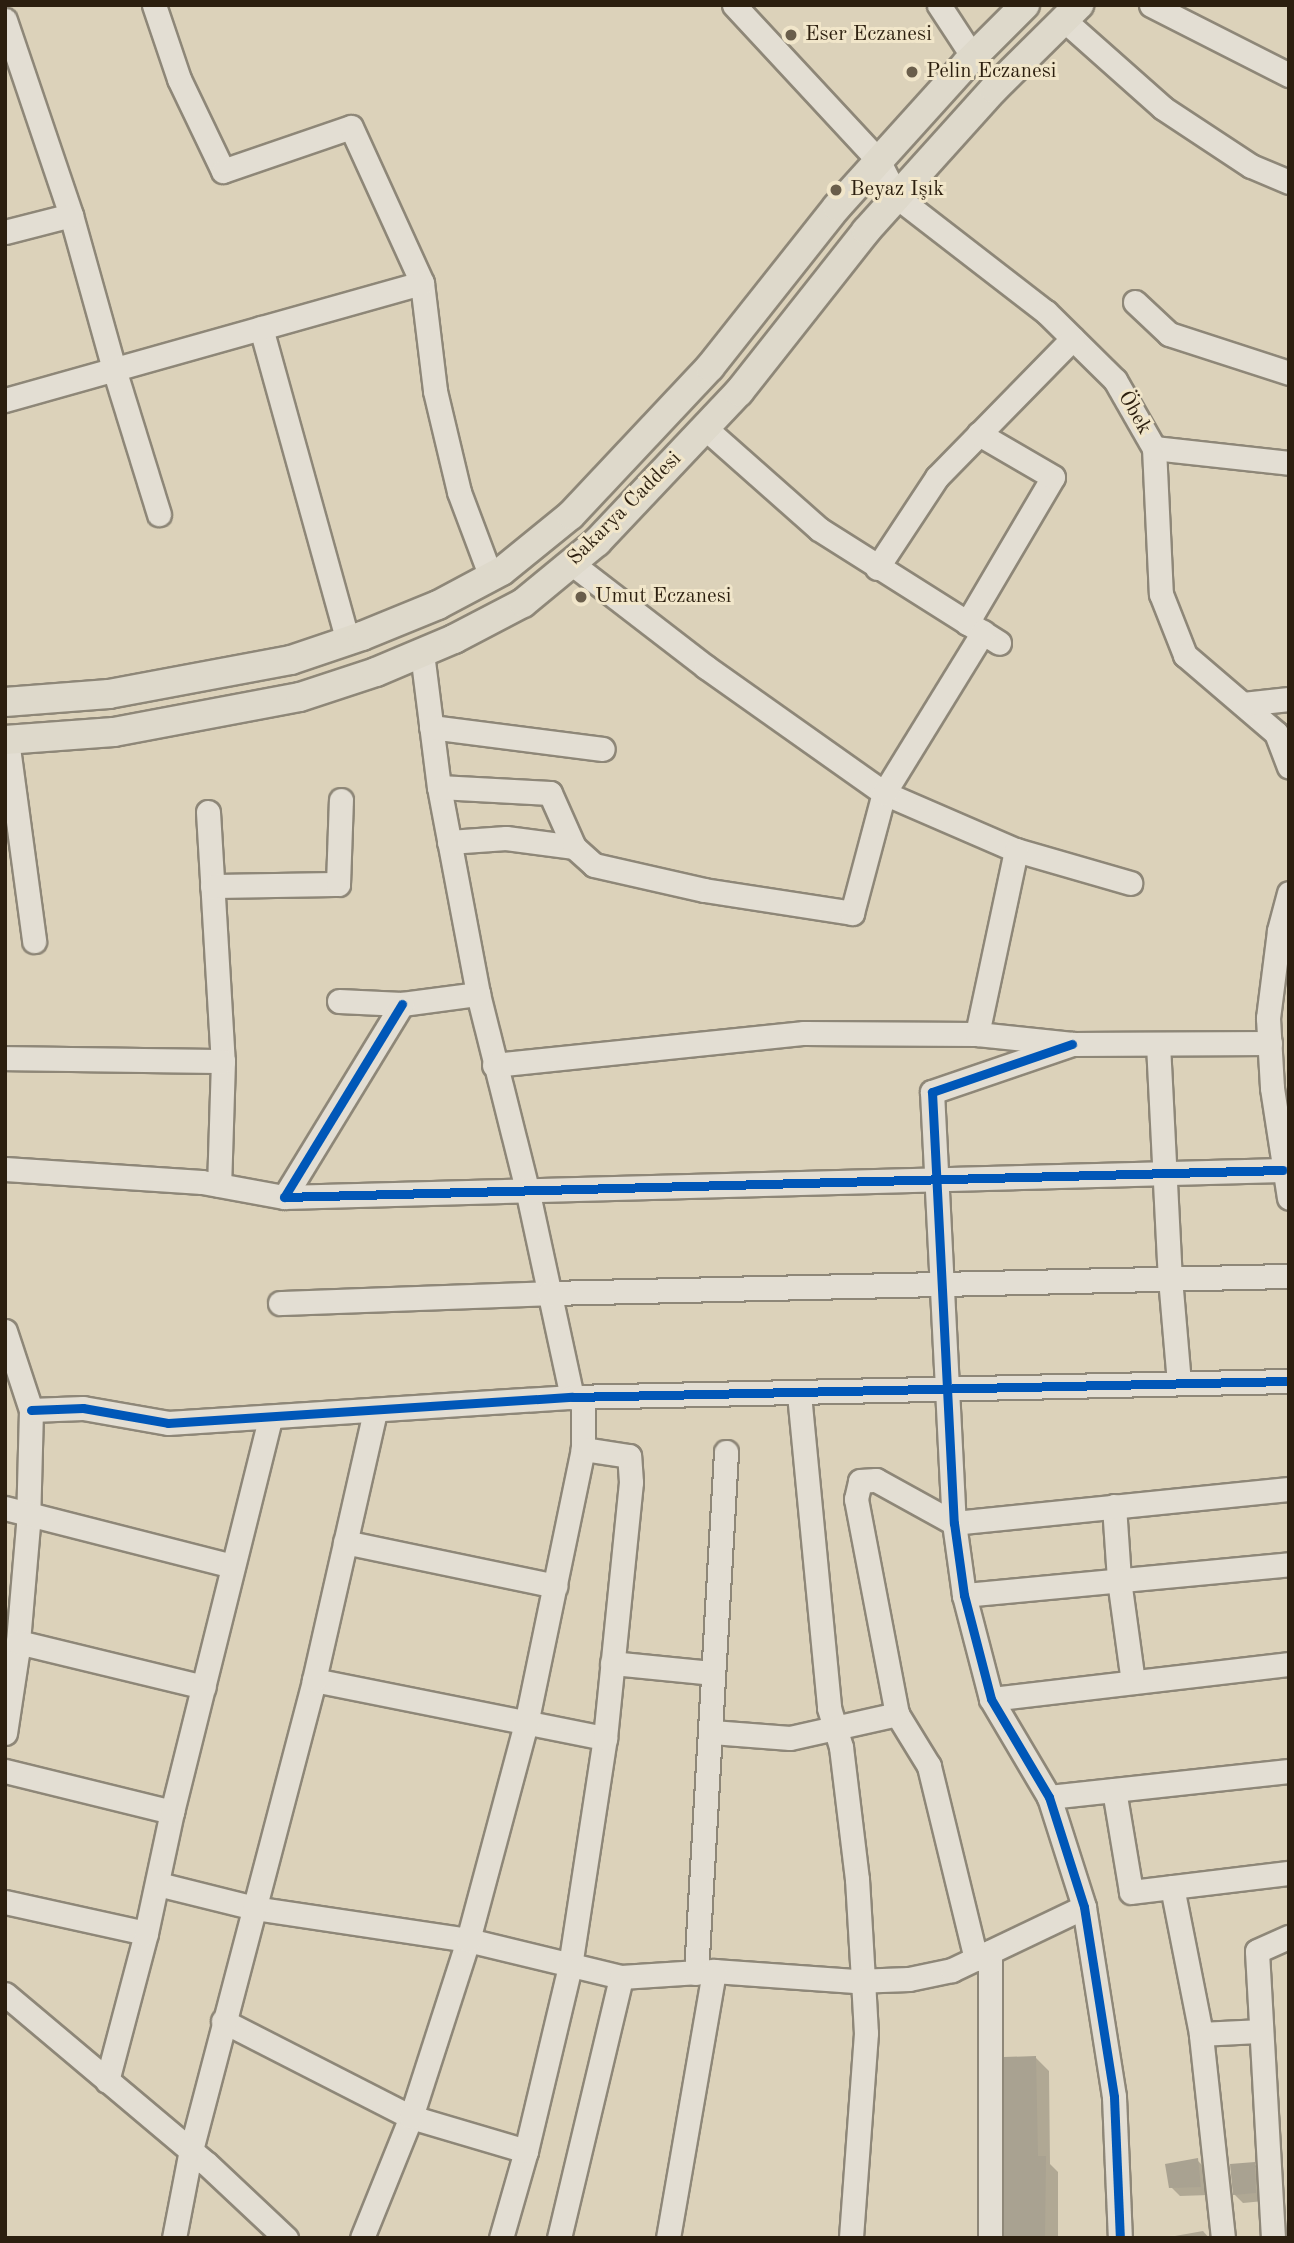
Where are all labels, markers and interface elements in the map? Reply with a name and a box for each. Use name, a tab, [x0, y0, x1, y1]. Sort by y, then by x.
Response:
place label: Eser Eczanesi	[805, 22, 932, 48]
marker: Eser Eczanesi	[783, 27, 799, 43]
place label: Pelin Eczanesi	[926, 59, 1056, 85]
marker: Pelin Eczanesi	[904, 64, 920, 80]
place label: Beyaz Işık	[850, 177, 944, 203]
marker: Beyaz Işık	[828, 182, 844, 198]
street label: Öbek	[1112, 387, 1156, 439]
street label: Sakarya Caddesi	[563, 447, 687, 571]
place label: Umut Eczanesi	[595, 584, 732, 610]
marker: Umut Eczanesi	[573, 589, 589, 605]

